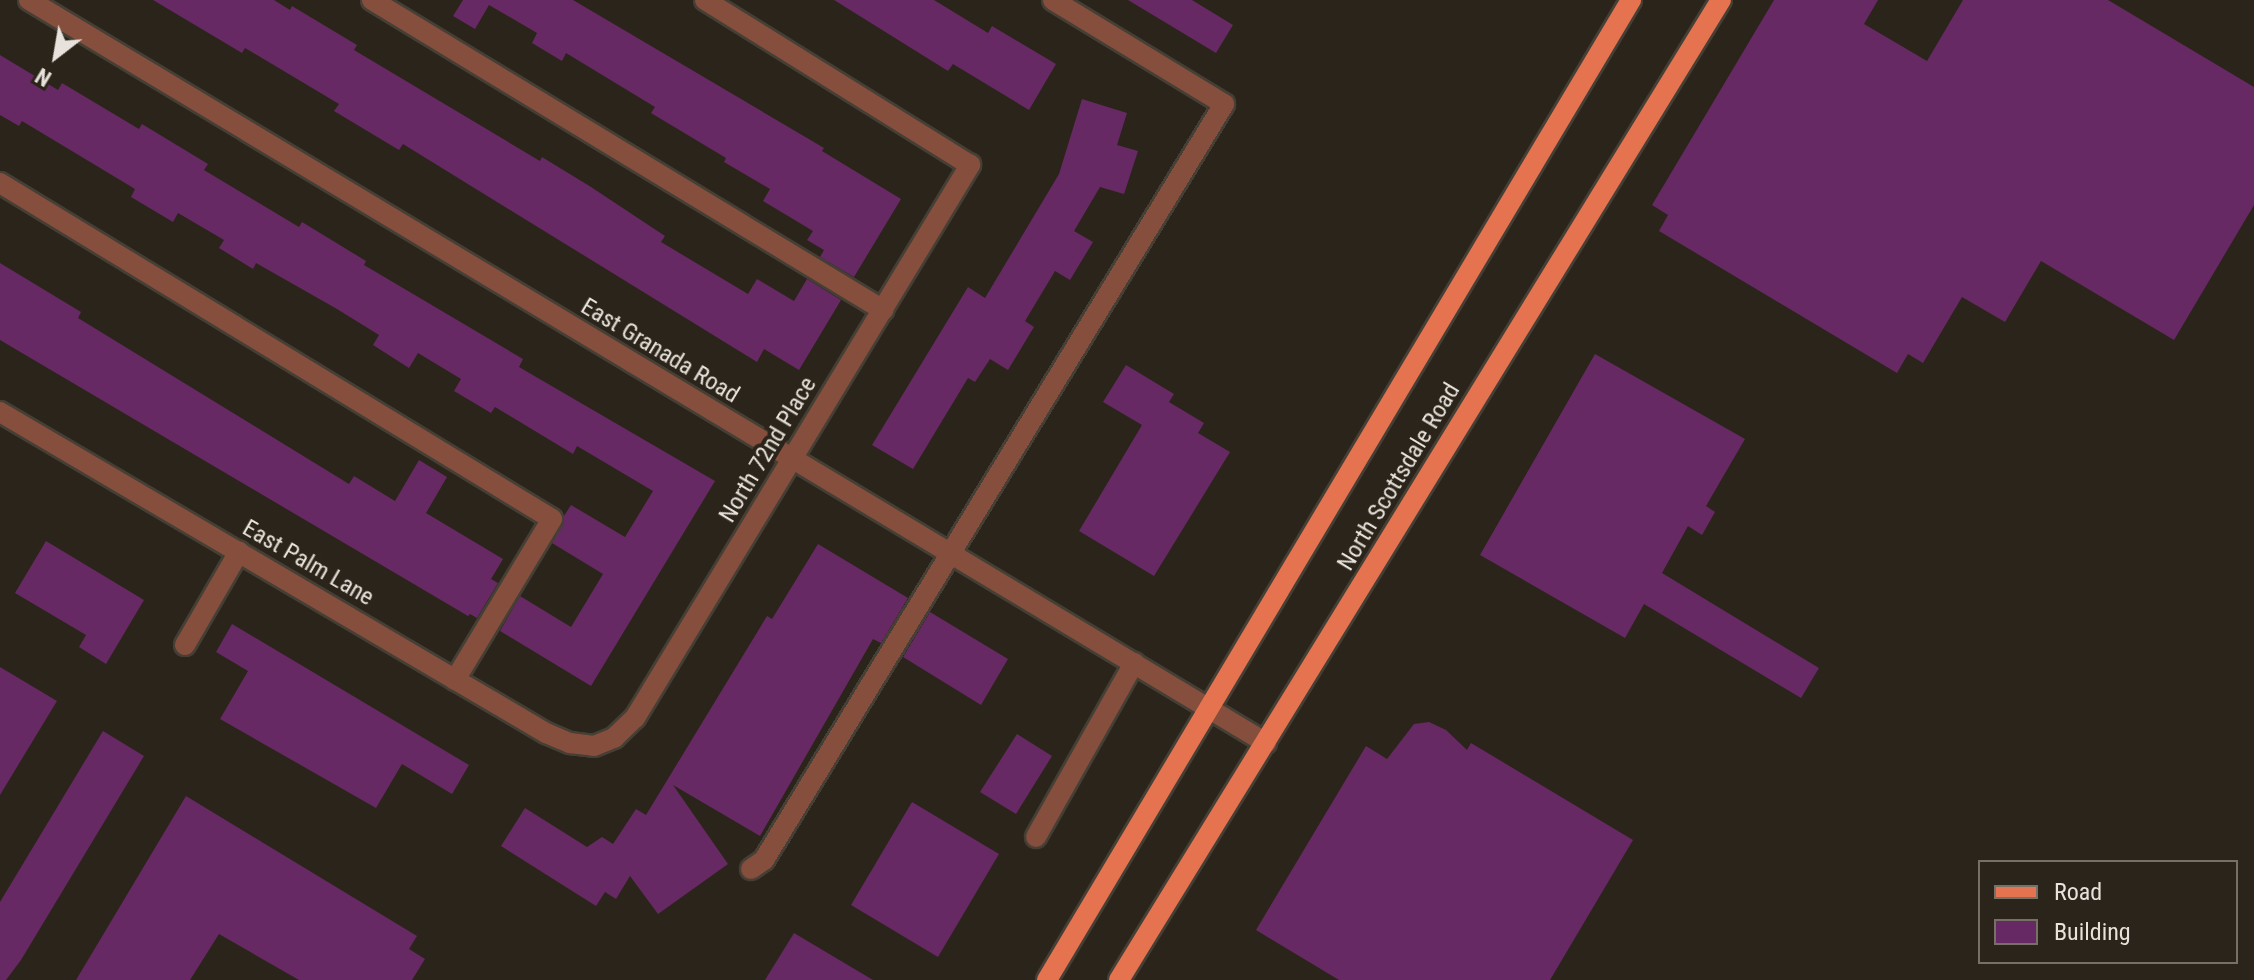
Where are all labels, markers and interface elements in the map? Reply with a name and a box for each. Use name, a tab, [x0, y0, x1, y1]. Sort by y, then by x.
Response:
north arrow	[16, 16, 96, 96]
text: N	[31, 63, 56, 91]
street label: East Granada Road	[576, 292, 744, 410]
street label: North 72nd Place	[713, 372, 823, 528]
street label: North Scottsdale Road	[1332, 378, 1466, 576]
street label: East Palm Lane	[237, 514, 379, 612]
legend	[1978, 860, 2238, 964]
text: Road	[2054, 878, 2102, 906]
text: Building	[2054, 918, 2131, 946]

